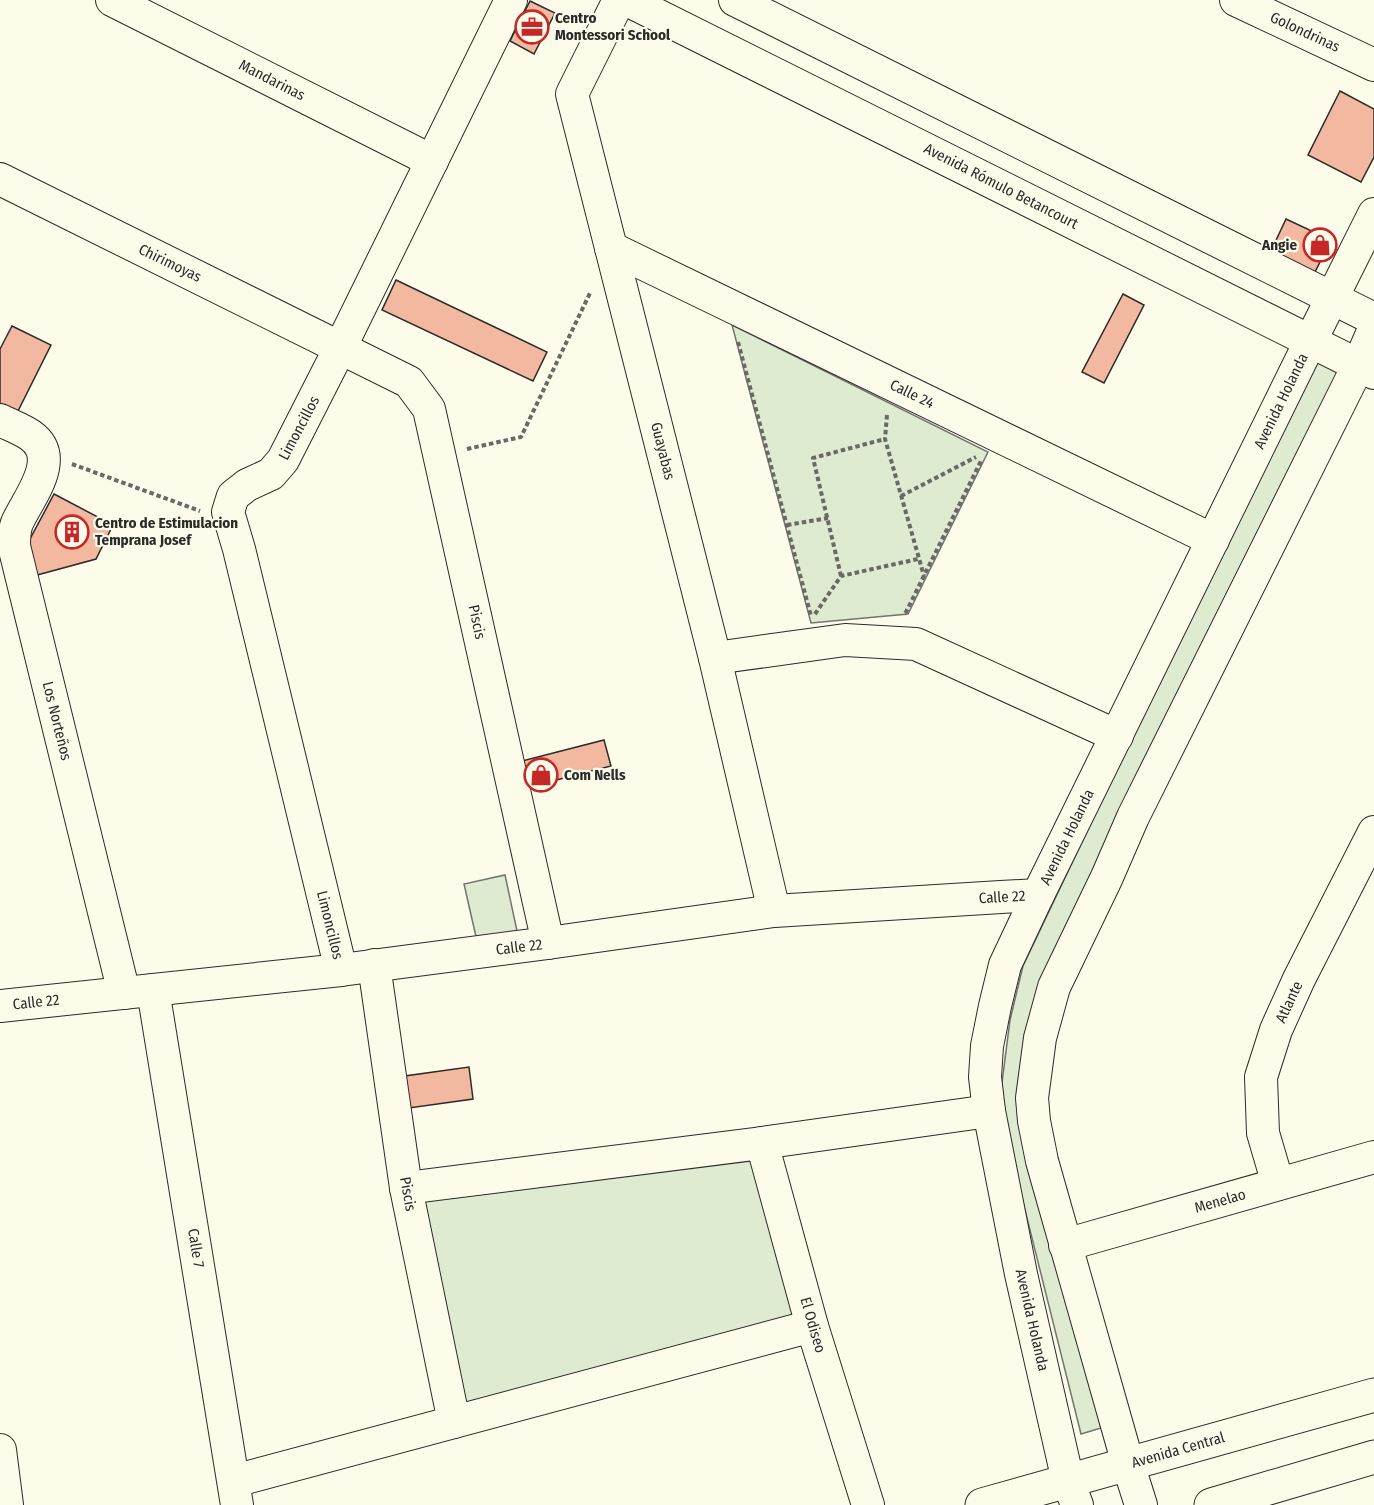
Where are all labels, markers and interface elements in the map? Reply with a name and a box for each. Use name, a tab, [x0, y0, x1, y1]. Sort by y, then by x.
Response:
street label: Golondrinas	[1267, 8, 1343, 56]
office icon: Centro Montessori School	[514, 9, 550, 45]
place label: Centro Montessori School	[555, 9, 671, 44]
street label: Mandarinas	[236, 56, 308, 104]
street label: Avenida Rómulo Betancourt	[921, 139, 1081, 233]
shop icon: Angie	[1302, 227, 1338, 263]
place label: Angie	[1261, 236, 1297, 254]
street label: Chirimoyas	[136, 240, 204, 286]
street label: Avenida Holanda	[1250, 350, 1312, 452]
street label: Calle 24	[887, 376, 937, 412]
street label: Limoncillos	[275, 393, 323, 463]
street label: Guayabas	[647, 420, 679, 482]
building icon: Centro de Estimulacion Temprana Josef	[54, 514, 90, 550]
place label: Centro de Estimulacion Temprana Josef	[95, 514, 238, 549]
street label: Piscis	[465, 603, 489, 641]
street label: Los Norteños	[39, 680, 75, 762]
shop icon: Com Nells	[523, 757, 559, 793]
place label: Com Nells	[564, 766, 626, 784]
street label: Avenida Holanda	[1036, 786, 1098, 888]
street label: Calle 22	[978, 887, 1026, 907]
street label: Limoncillos	[313, 889, 347, 961]
street label: Calle 22	[495, 935, 544, 959]
street label: Atlante	[1272, 978, 1306, 1026]
street label: Calle 22	[12, 991, 61, 1013]
street label: Piscis	[396, 1175, 420, 1213]
street label: Menelao	[1192, 1185, 1248, 1217]
street label: Calle 7	[184, 1227, 208, 1269]
street label: Avenida Holanda	[1012, 1267, 1052, 1373]
street label: El Odiseo	[796, 1295, 830, 1355]
street label: Avenida Central	[1129, 1428, 1227, 1472]

